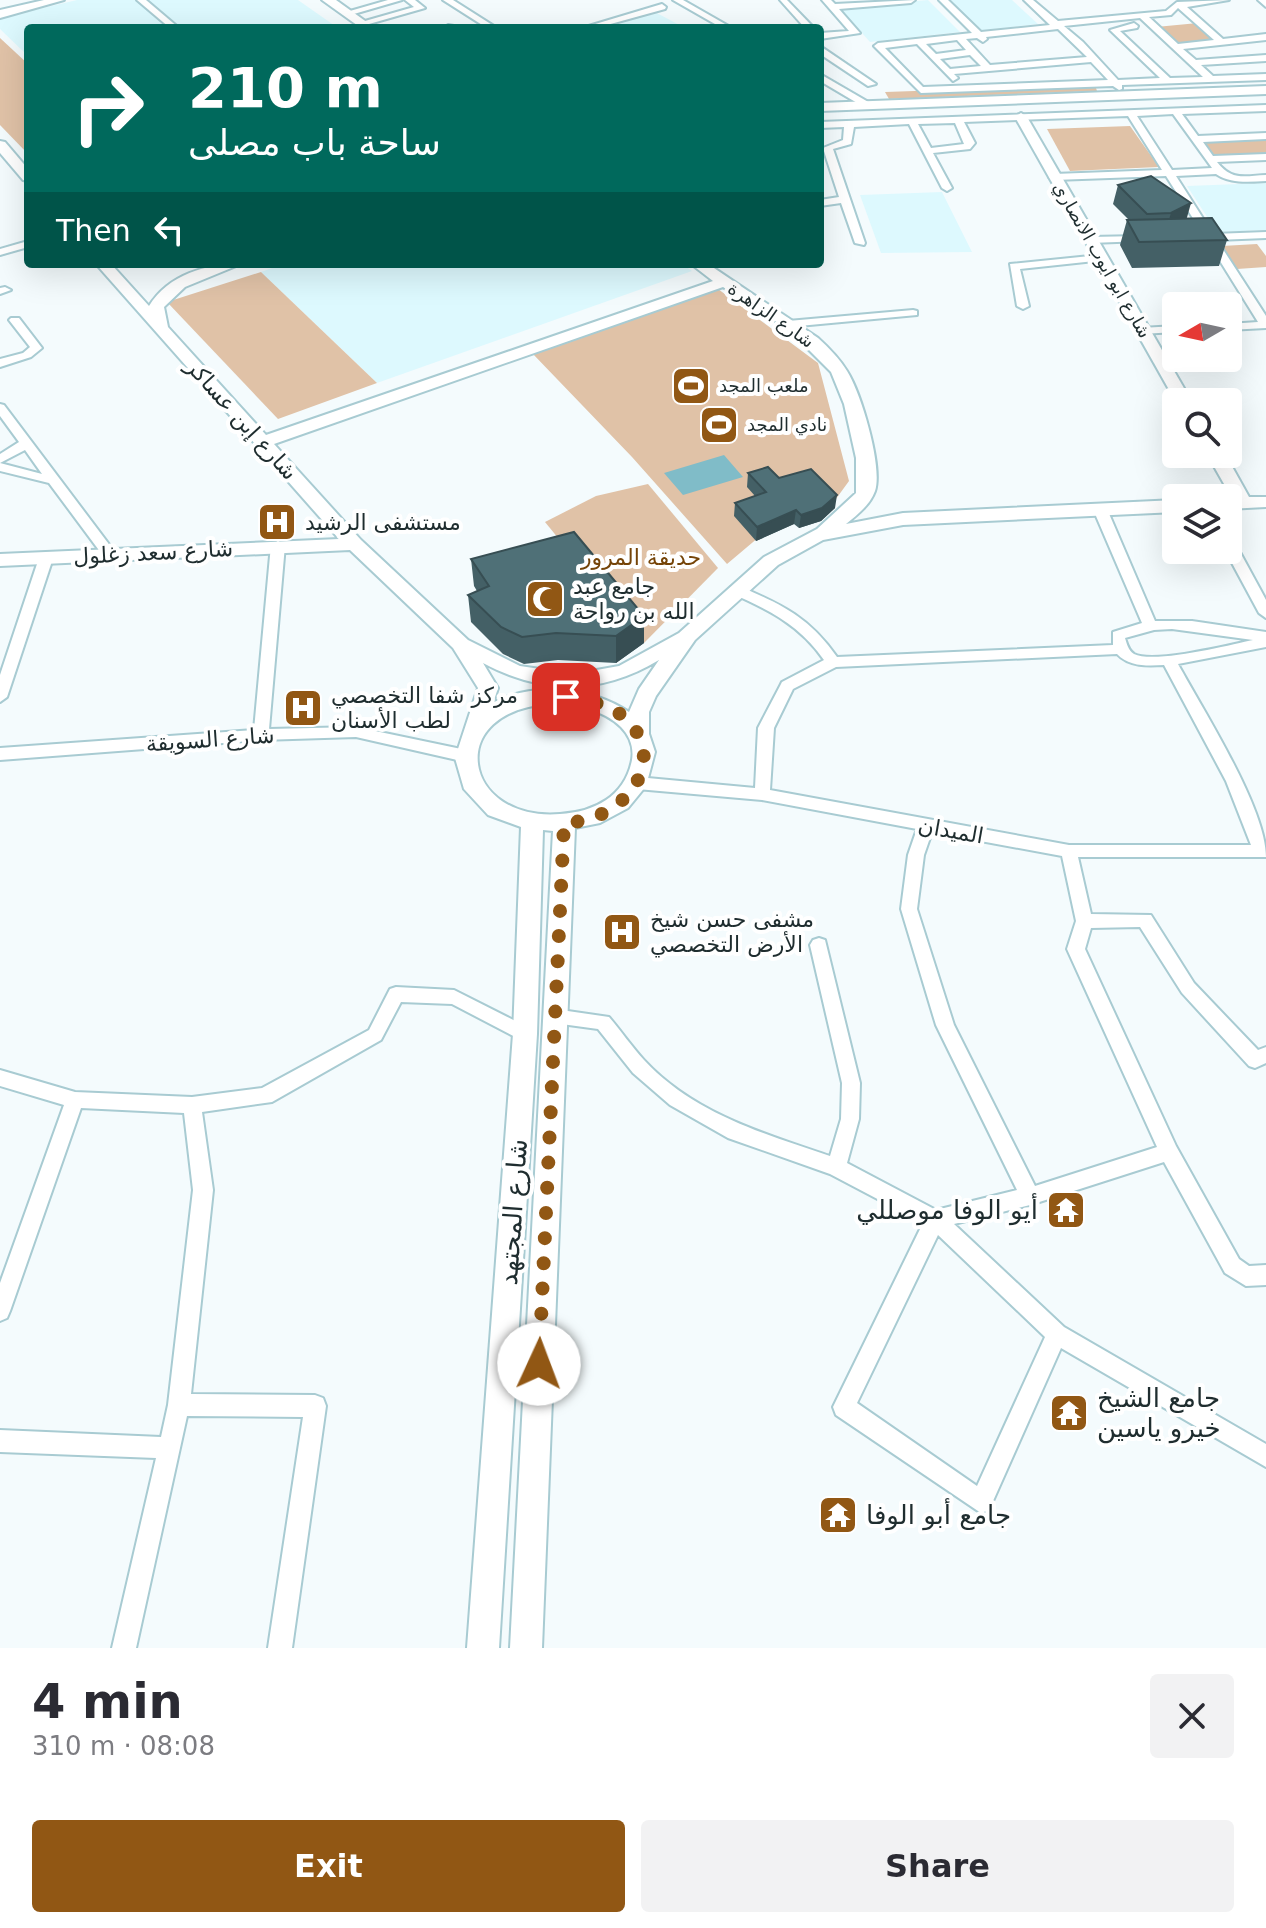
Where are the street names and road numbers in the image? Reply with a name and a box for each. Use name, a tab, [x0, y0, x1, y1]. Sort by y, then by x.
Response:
street label: شارع ابو ايوب الانصاري	[1048, 178, 1156, 342]
street label: شارع الزاهرة	[724, 277, 818, 353]
street label: شارع إبن عساكر	[179, 353, 302, 486]
street label: شارع سعد زغلول	[72, 536, 234, 569]
street label: شارع السويقة	[145, 723, 275, 756]
street label: الميدان	[916, 812, 986, 849]
street label: شارع المجتهد	[493, 1138, 534, 1286]

